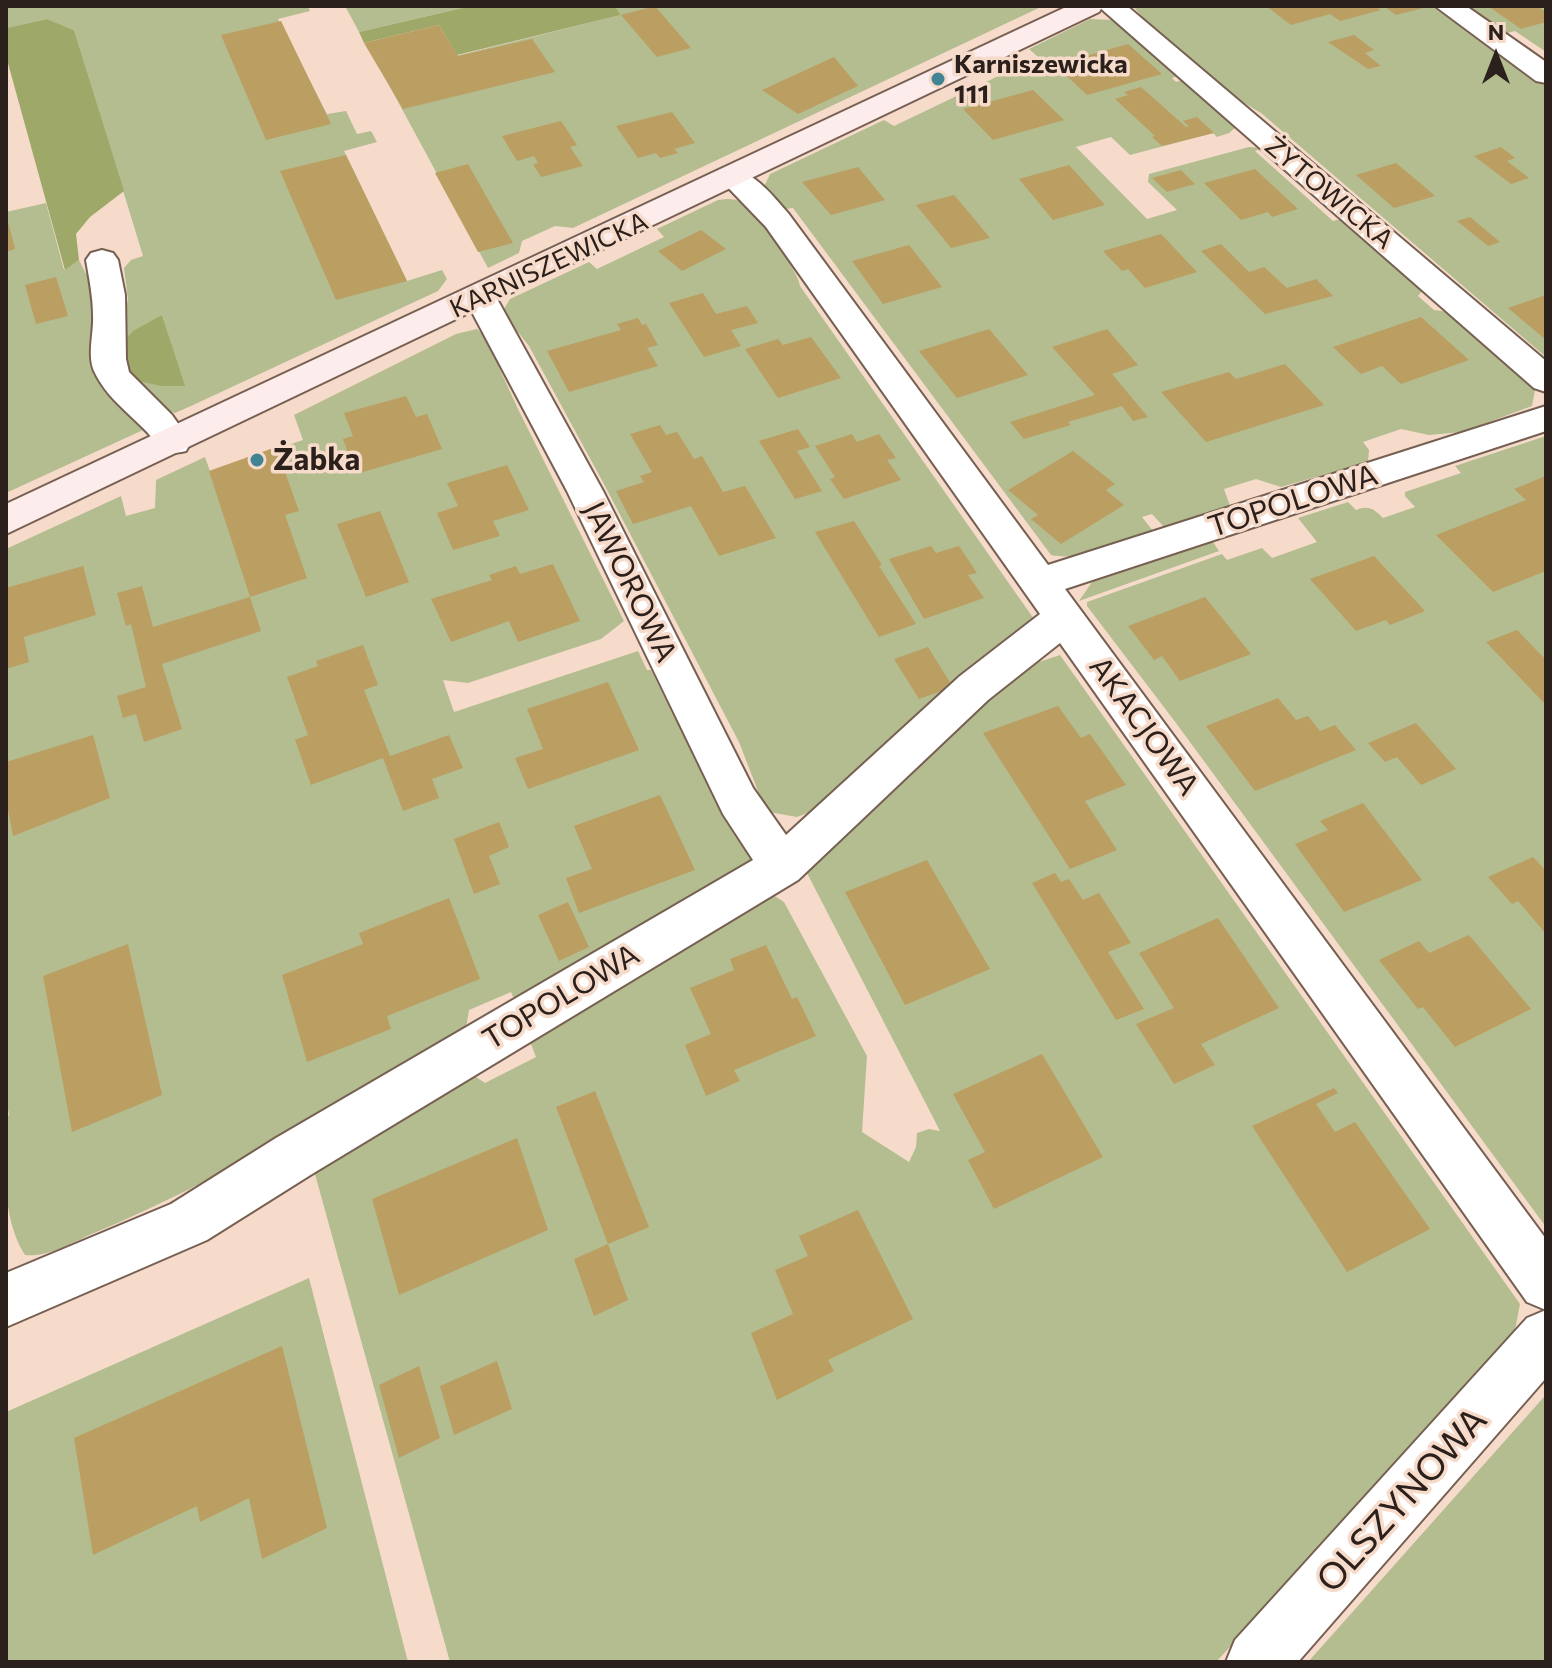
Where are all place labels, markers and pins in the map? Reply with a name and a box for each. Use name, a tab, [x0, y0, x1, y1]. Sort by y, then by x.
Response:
place label: Karniszewicka 111	[954, 48, 1128, 110]
marker: Karniszewicka 111	[929, 70, 947, 88]
place label: Żabka	[273, 442, 360, 478]
marker: Żabka	[248, 451, 266, 469]

